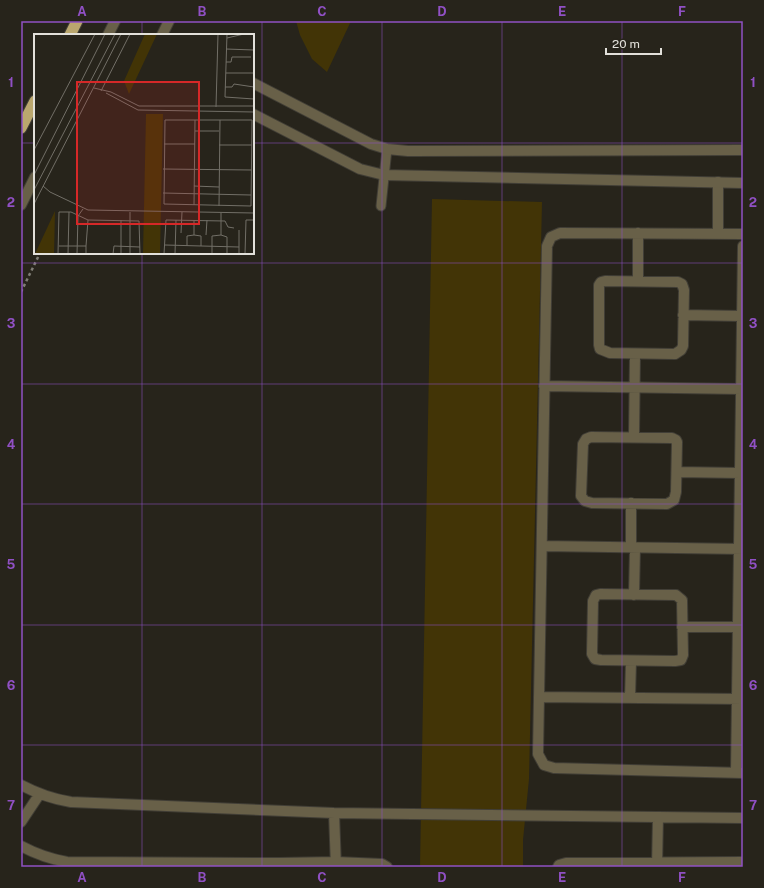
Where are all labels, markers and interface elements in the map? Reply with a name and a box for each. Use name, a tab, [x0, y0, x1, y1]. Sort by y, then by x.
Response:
text: A	[77, 4, 87, 19]
text: B	[198, 4, 207, 19]
text: C	[317, 4, 327, 19]
text: D	[437, 4, 447, 19]
text: E	[558, 4, 566, 19]
text: F	[678, 4, 686, 19]
scale bar	[606, 30, 661, 56]
inset map	[34, 34, 254, 254]
text: 20 m	[612, 37, 640, 51]
text: 1	[8, 75, 14, 90]
text: 1	[750, 75, 756, 90]
text: 2	[7, 195, 15, 210]
text: 2	[749, 195, 757, 210]
text: 3	[7, 316, 16, 331]
text: 3	[749, 316, 758, 331]
text: 4	[7, 437, 16, 452]
text: 4	[749, 437, 758, 452]
text: 5	[7, 557, 16, 572]
text: 5	[749, 557, 758, 572]
text: 6	[7, 678, 16, 693]
text: 6	[749, 678, 758, 693]
text: 7	[7, 798, 15, 813]
text: 7	[749, 798, 757, 813]
text: A	[77, 870, 87, 885]
text: B	[198, 870, 207, 885]
text: C	[317, 870, 327, 885]
text: D	[437, 870, 447, 885]
text: E	[558, 870, 566, 885]
text: F	[678, 870, 686, 885]

